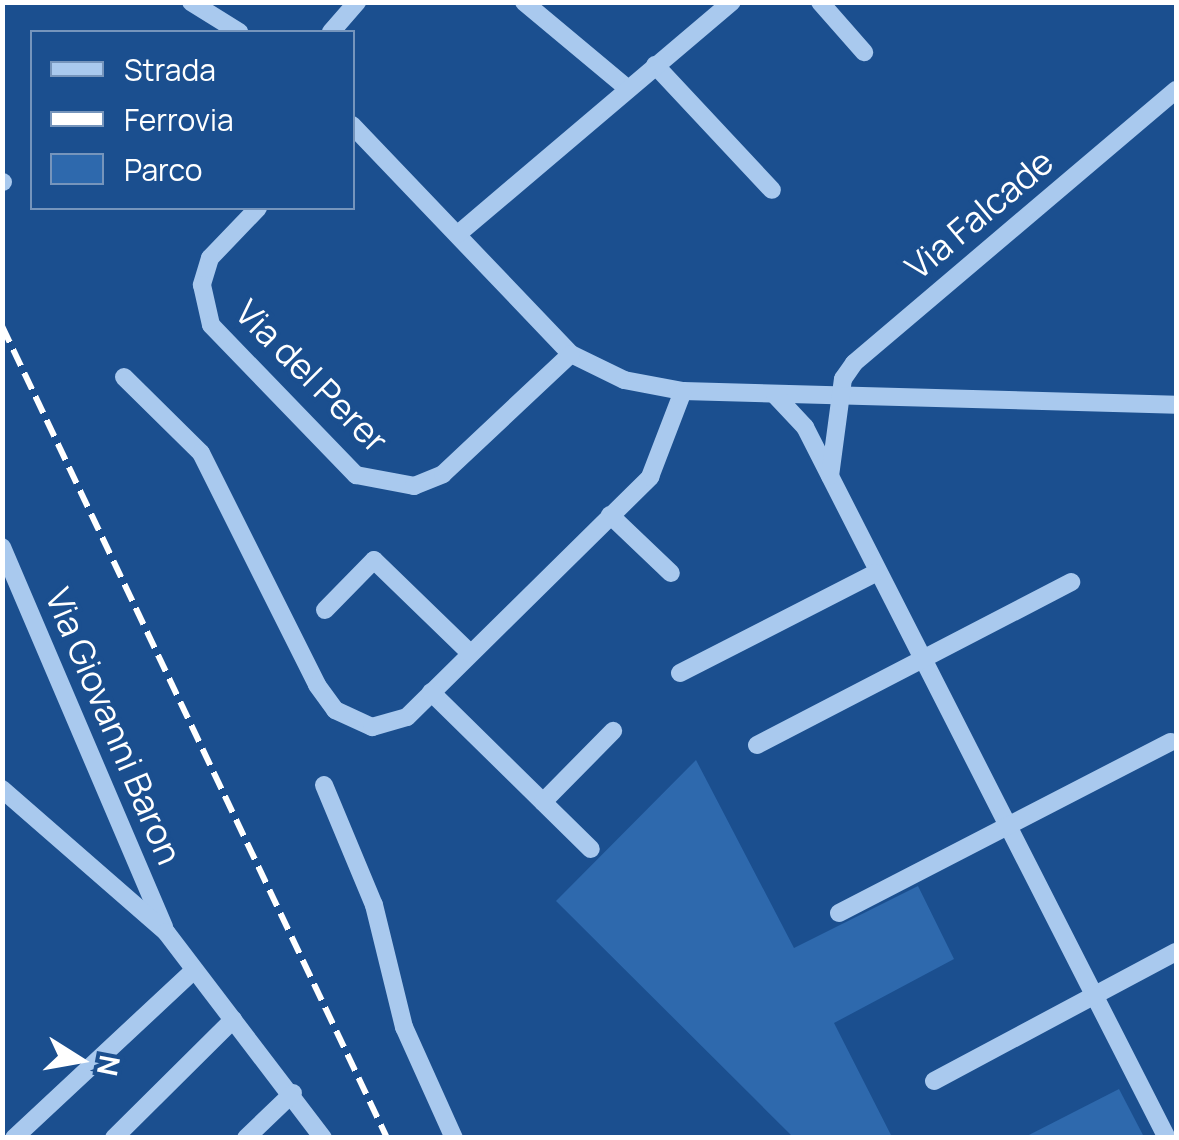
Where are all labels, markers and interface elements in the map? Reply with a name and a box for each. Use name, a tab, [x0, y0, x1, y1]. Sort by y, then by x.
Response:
legend	[30, 30, 355, 210]
text: Strada	[124, 49, 216, 90]
text: Ferrovia	[124, 99, 234, 140]
street label: Via Falcade	[897, 140, 1061, 288]
text: Parco	[124, 149, 203, 190]
street label: Via del Perer	[227, 291, 397, 461]
street label: Via Giovanni Baron	[37, 582, 191, 870]
north arrow	[30, 1010, 130, 1110]
text: N	[89, 1052, 130, 1079]

